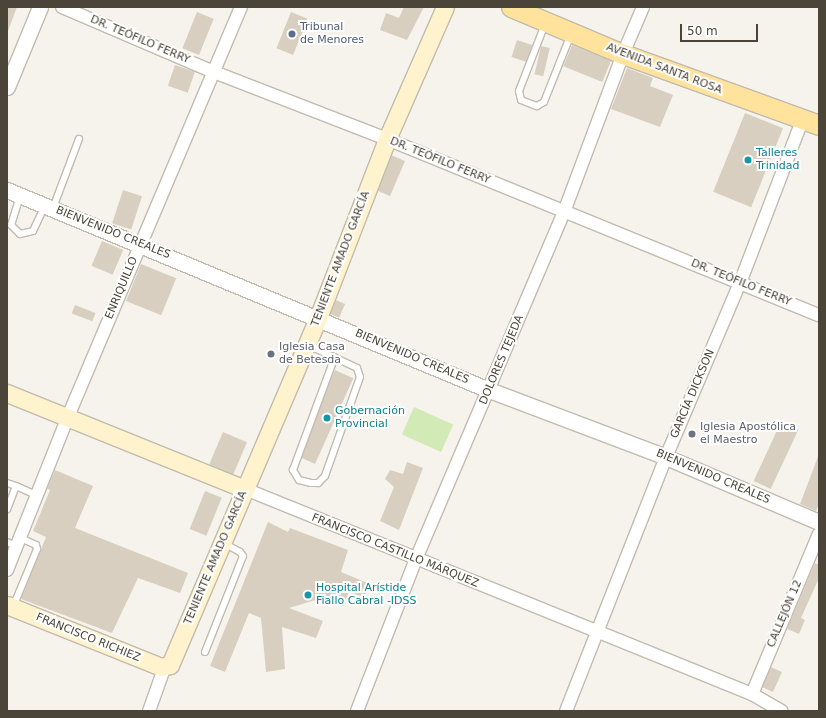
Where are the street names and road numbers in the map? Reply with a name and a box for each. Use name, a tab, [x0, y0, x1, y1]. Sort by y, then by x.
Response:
street label: DR. TEÓFILO FERRY	[88, 13, 192, 67]
street label: AVENIDA SANTA ROSA	[604, 41, 724, 97]
street label: DR. TEÓFILO FERRY	[388, 135, 492, 187]
street label: TENIENTE AMADO GARCÍA	[309, 189, 373, 329]
street label: BIENVENIDO CREALES	[54, 204, 172, 262]
street label: ENRIQUILLO	[103, 255, 141, 321]
street label: DR. TEÓFILO FERRY	[689, 257, 793, 309]
street label: DOLORES TEJEDA	[477, 313, 527, 407]
street label: BIENVENIDO CREALES	[353, 327, 471, 387]
street label: GARCÍA DICKSON	[668, 347, 718, 441]
street label: BIENVENIDO CREALES	[654, 447, 772, 507]
street label: TENIENTE AMADO GARCÍA	[182, 489, 250, 627]
street label: FRANCISCO CASTILLO MÁRQUEZ	[310, 511, 480, 591]
street label: CALLEJÓN 12	[765, 578, 805, 650]
street label: FRANCISCO RICHIEZ	[34, 611, 142, 665]

